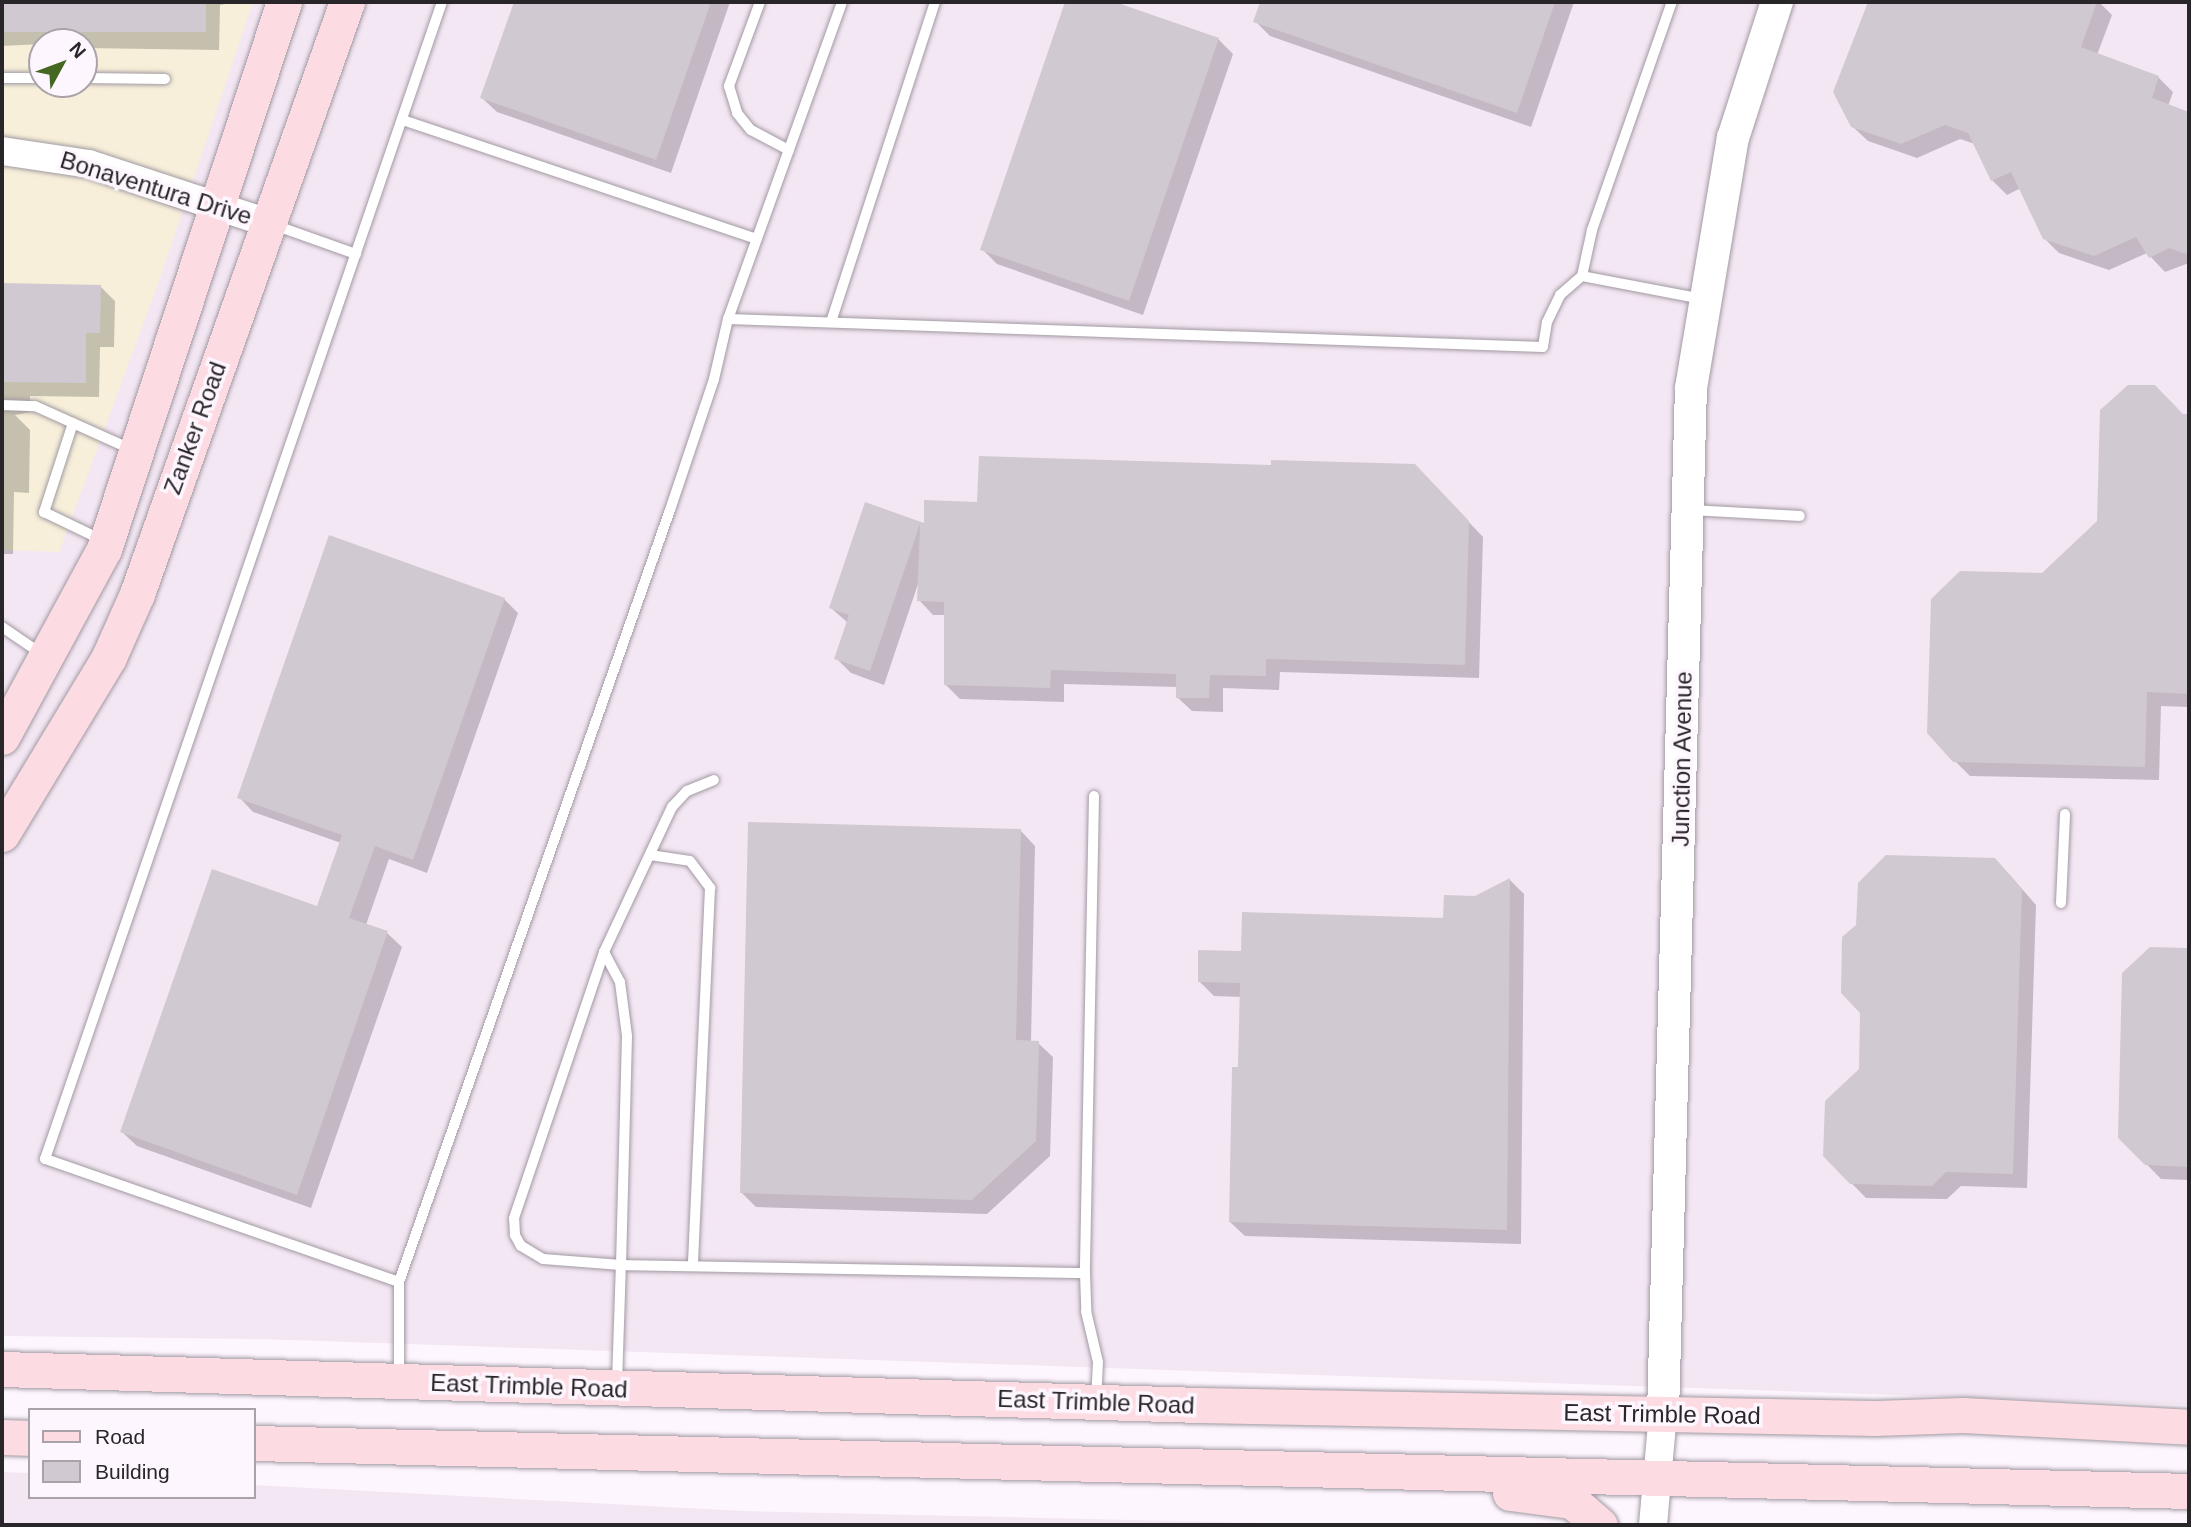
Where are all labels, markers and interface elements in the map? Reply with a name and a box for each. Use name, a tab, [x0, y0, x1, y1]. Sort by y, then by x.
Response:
north arrow	[28, 28, 98, 98]
text: N	[65, 38, 90, 62]
street label: Bonaventura Drive	[57, 145, 255, 231]
street label: Zanker Road	[158, 358, 232, 498]
street label: Junction Avenue	[1666, 670, 1698, 848]
street label: East Trimble Road	[430, 1368, 628, 1404]
street label: East Trimble Road	[997, 1384, 1195, 1420]
street label: East Trimble Road	[1563, 1398, 1761, 1430]
legend	[28, 1408, 256, 1499]
text: Road	[95, 1425, 145, 1448]
text: Building	[95, 1460, 170, 1483]

